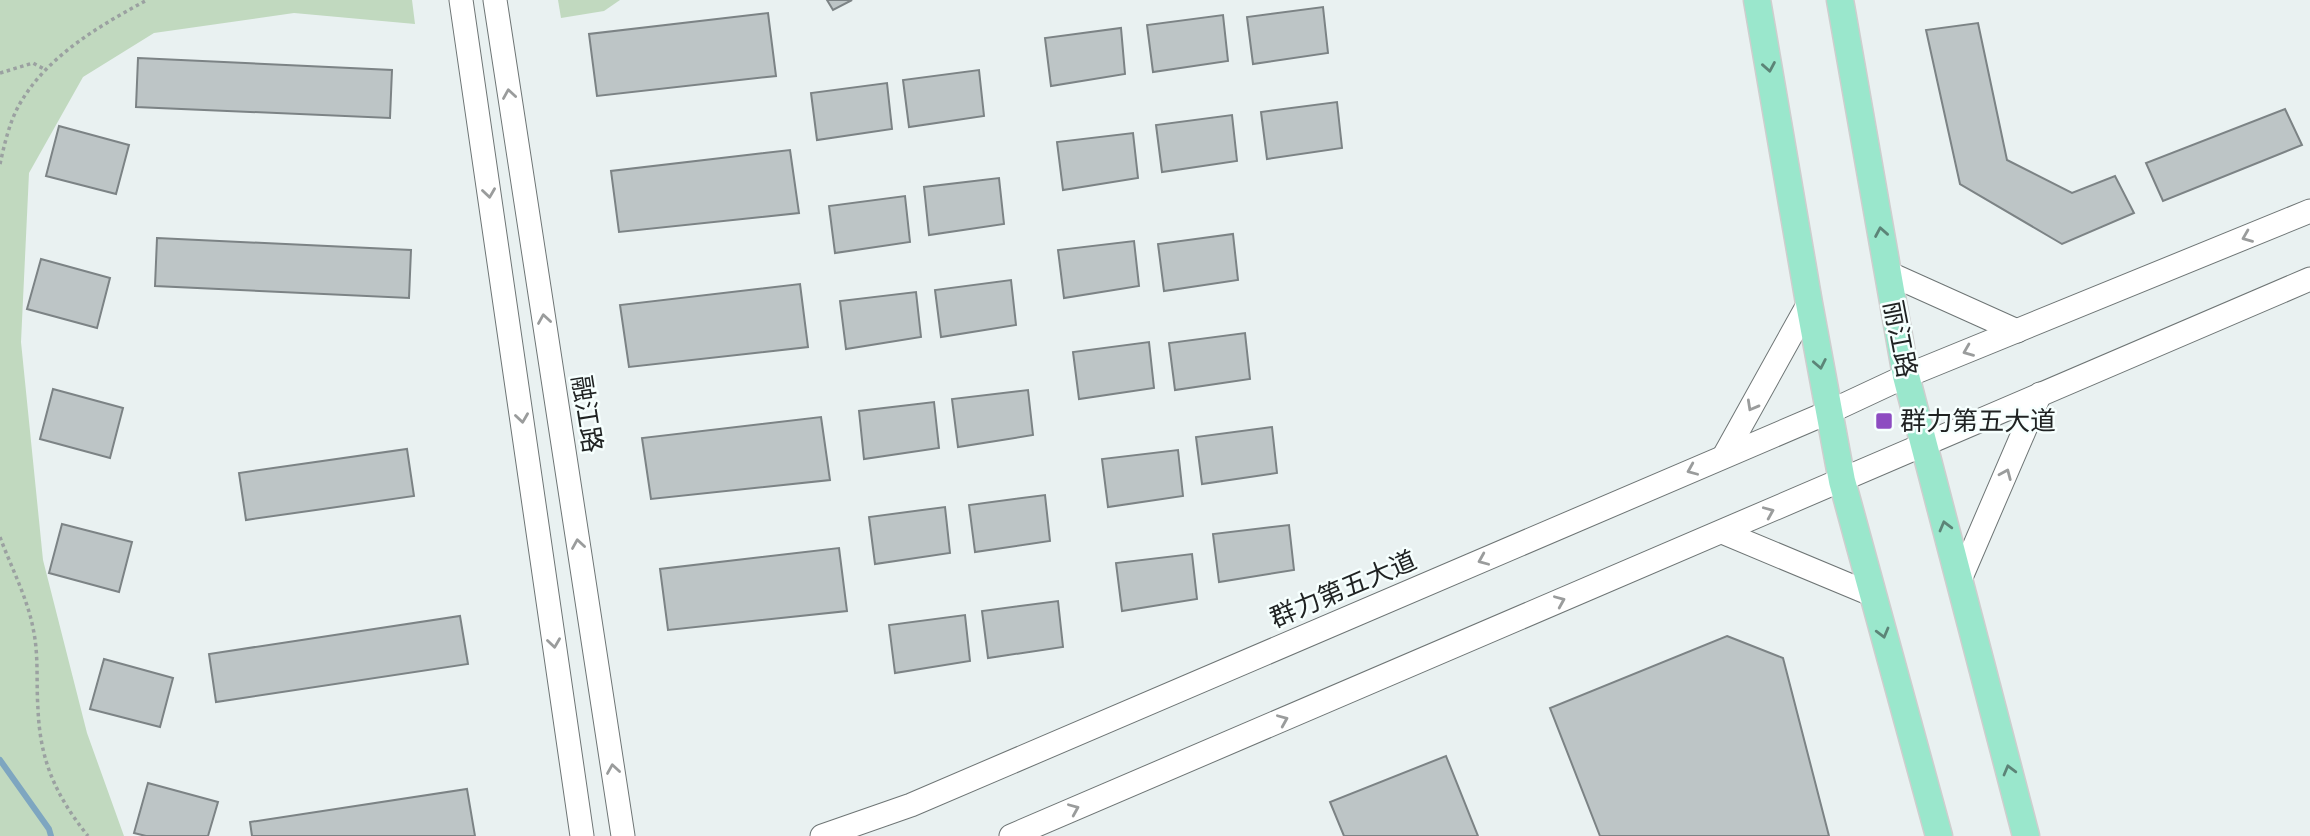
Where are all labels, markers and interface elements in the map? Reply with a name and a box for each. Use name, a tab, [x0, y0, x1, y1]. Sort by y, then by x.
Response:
one-way arrow	[1761, 61, 1776, 73]
one-way arrow	[502, 88, 517, 100]
one-way arrow	[481, 187, 496, 199]
one-way arrow	[1874, 227, 1889, 238]
one-way arrow	[2241, 229, 2253, 243]
street label: 丽江路	[1877, 297, 1924, 380]
one-way arrow	[537, 313, 552, 325]
one-way arrow	[1963, 342, 1975, 356]
one-way arrow	[1812, 358, 1827, 370]
street label: 融江路	[565, 373, 610, 455]
one-way arrow	[1747, 399, 1760, 411]
place label: 群力第五大道	[1900, 404, 2056, 437]
marker: 群力第五大道	[1874, 411, 1894, 431]
one-way arrow	[514, 412, 529, 424]
one-way arrow	[1686, 462, 1699, 476]
one-way arrow	[1998, 469, 2012, 482]
one-way arrow	[1762, 506, 1774, 520]
one-way arrow	[1938, 521, 1953, 533]
one-way arrow	[571, 538, 586, 550]
street label: 群力第五大道	[1265, 543, 1421, 634]
one-way arrow	[1477, 551, 1489, 565]
one-way arrow	[1553, 596, 1565, 610]
one-way arrow	[1875, 627, 1890, 639]
one-way arrow	[547, 637, 562, 649]
one-way arrow	[1276, 714, 1289, 728]
one-way arrow	[606, 763, 621, 774]
one-way arrow	[2003, 764, 2017, 776]
one-way arrow	[1067, 803, 1079, 817]

